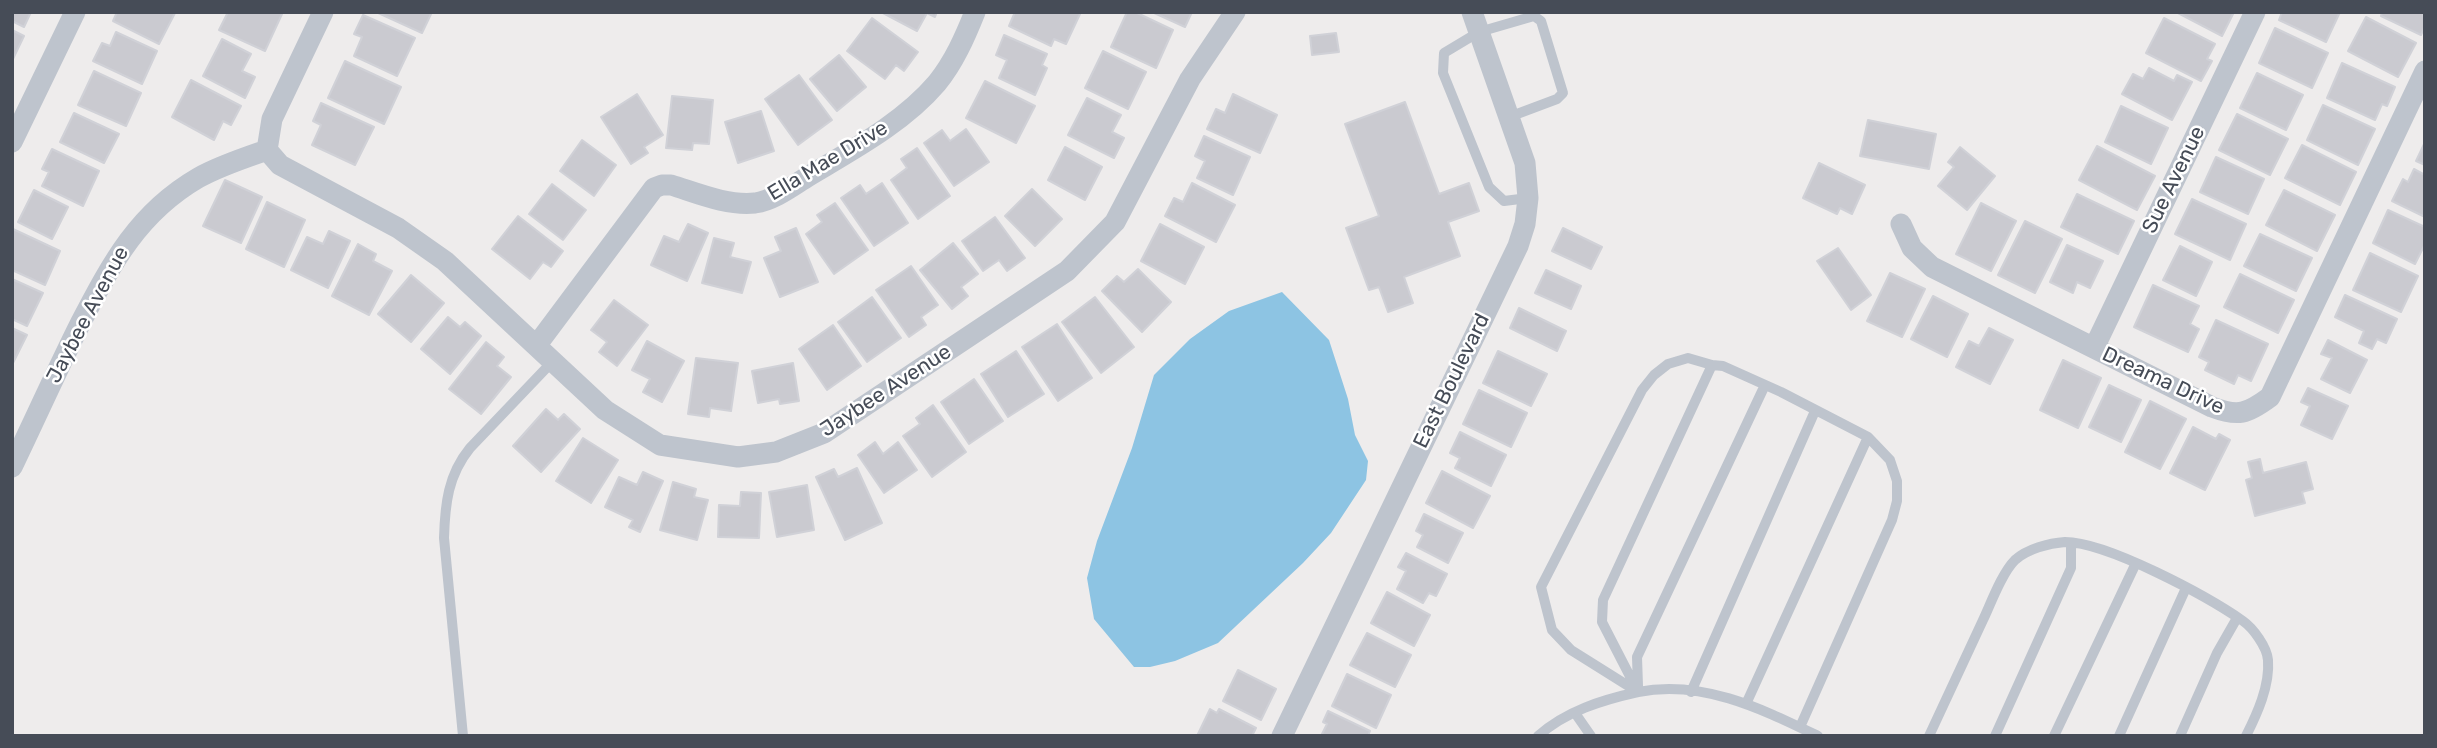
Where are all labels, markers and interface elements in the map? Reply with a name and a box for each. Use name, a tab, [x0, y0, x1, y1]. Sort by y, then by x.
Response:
street label: Ella Mae Drive	[763, 115, 893, 207]
street label: Sue Avenue	[2137, 122, 2211, 238]
street label: Jaybee Avenue	[41, 242, 135, 388]
street label: East Boulevard	[1409, 310, 1495, 452]
street label: Jaybee Avenue	[816, 339, 956, 443]
street label: Dreama Drive	[2098, 342, 2228, 420]

